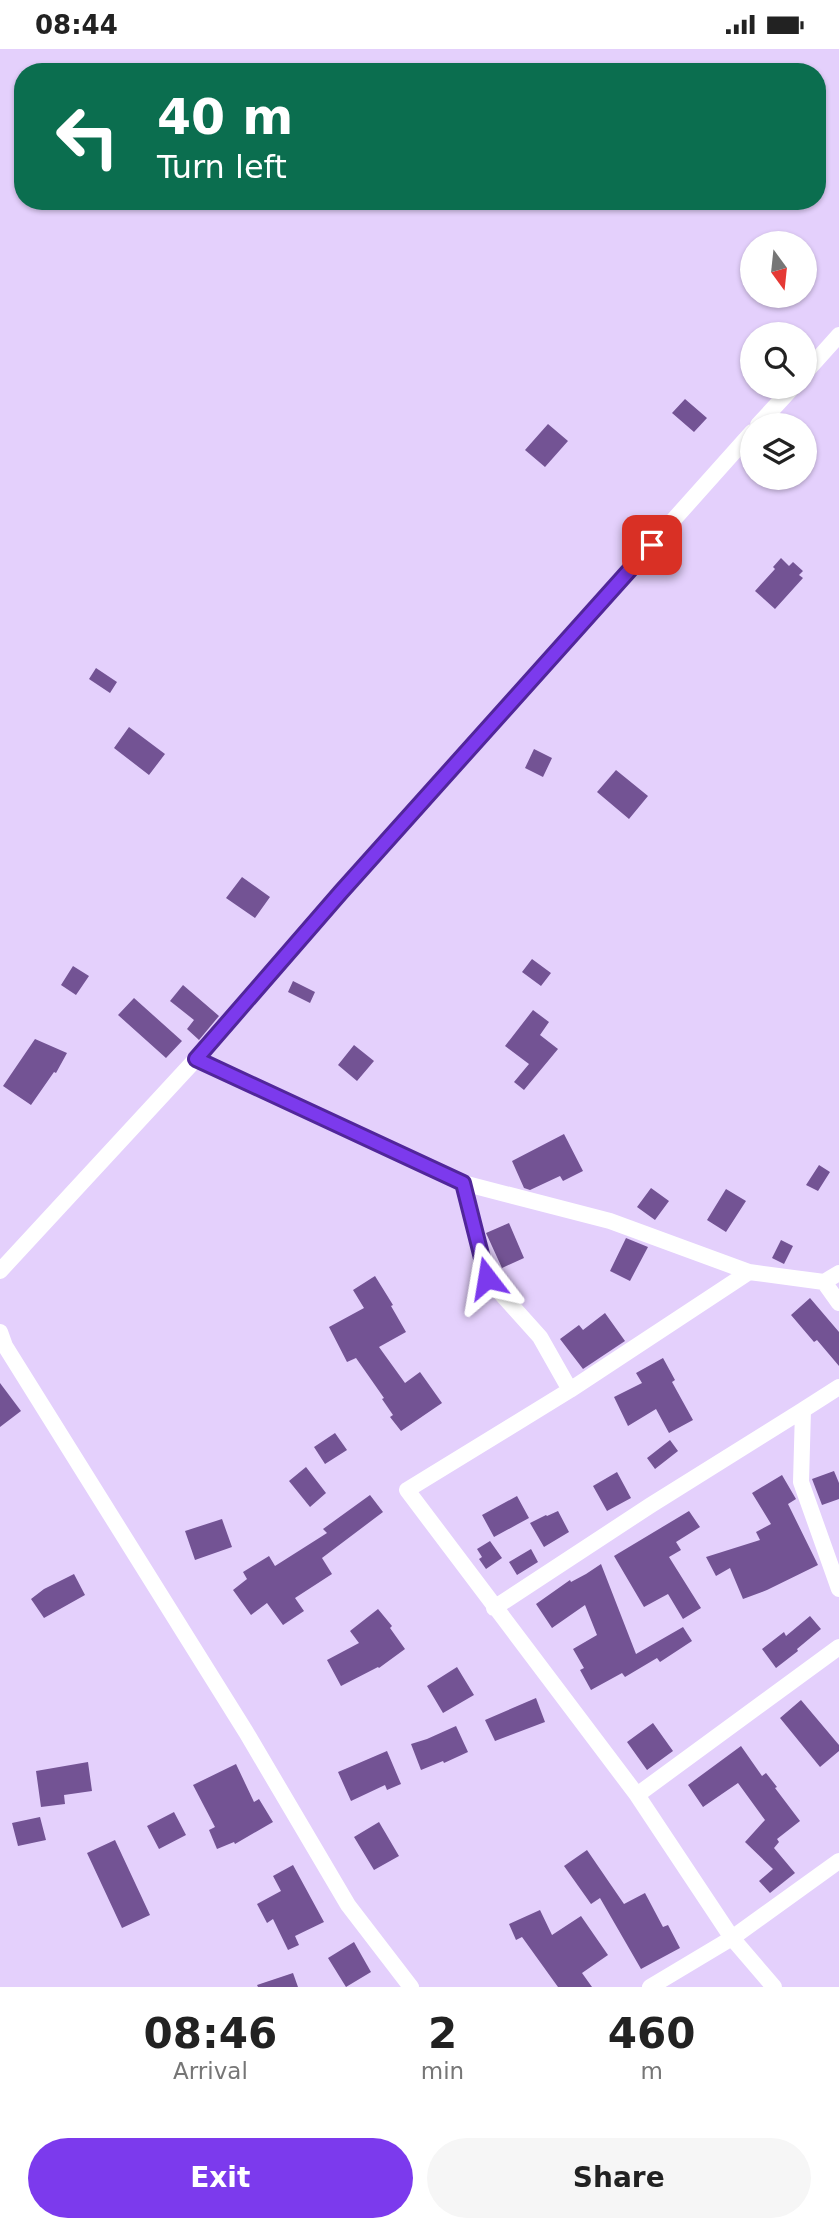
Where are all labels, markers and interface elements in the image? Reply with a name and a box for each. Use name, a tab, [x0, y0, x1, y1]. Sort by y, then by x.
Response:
text: 08:44	[35, 10, 118, 40]
text: 40 m	[157, 89, 293, 146]
icon: left	[42, 91, 133, 182]
text: Turn left	[157, 148, 287, 186]
north arrow	[740, 231, 817, 308]
map controls	[740, 231, 817, 490]
button: search	[740, 322, 817, 399]
button: layers	[740, 413, 817, 490]
pin	[622, 515, 682, 575]
icon: arrive	[633, 526, 671, 564]
position arrow	[450, 1241, 524, 1315]
text: 08:46	[144, 2009, 277, 2058]
text: 2	[428, 2009, 457, 2058]
text: 460	[608, 2009, 695, 2058]
text: Arrival	[173, 2058, 248, 2084]
text: min	[421, 2058, 464, 2084]
text: m	[640, 2058, 663, 2084]
button: Exit	[28, 2138, 413, 2218]
button: Share	[427, 2138, 811, 2218]

